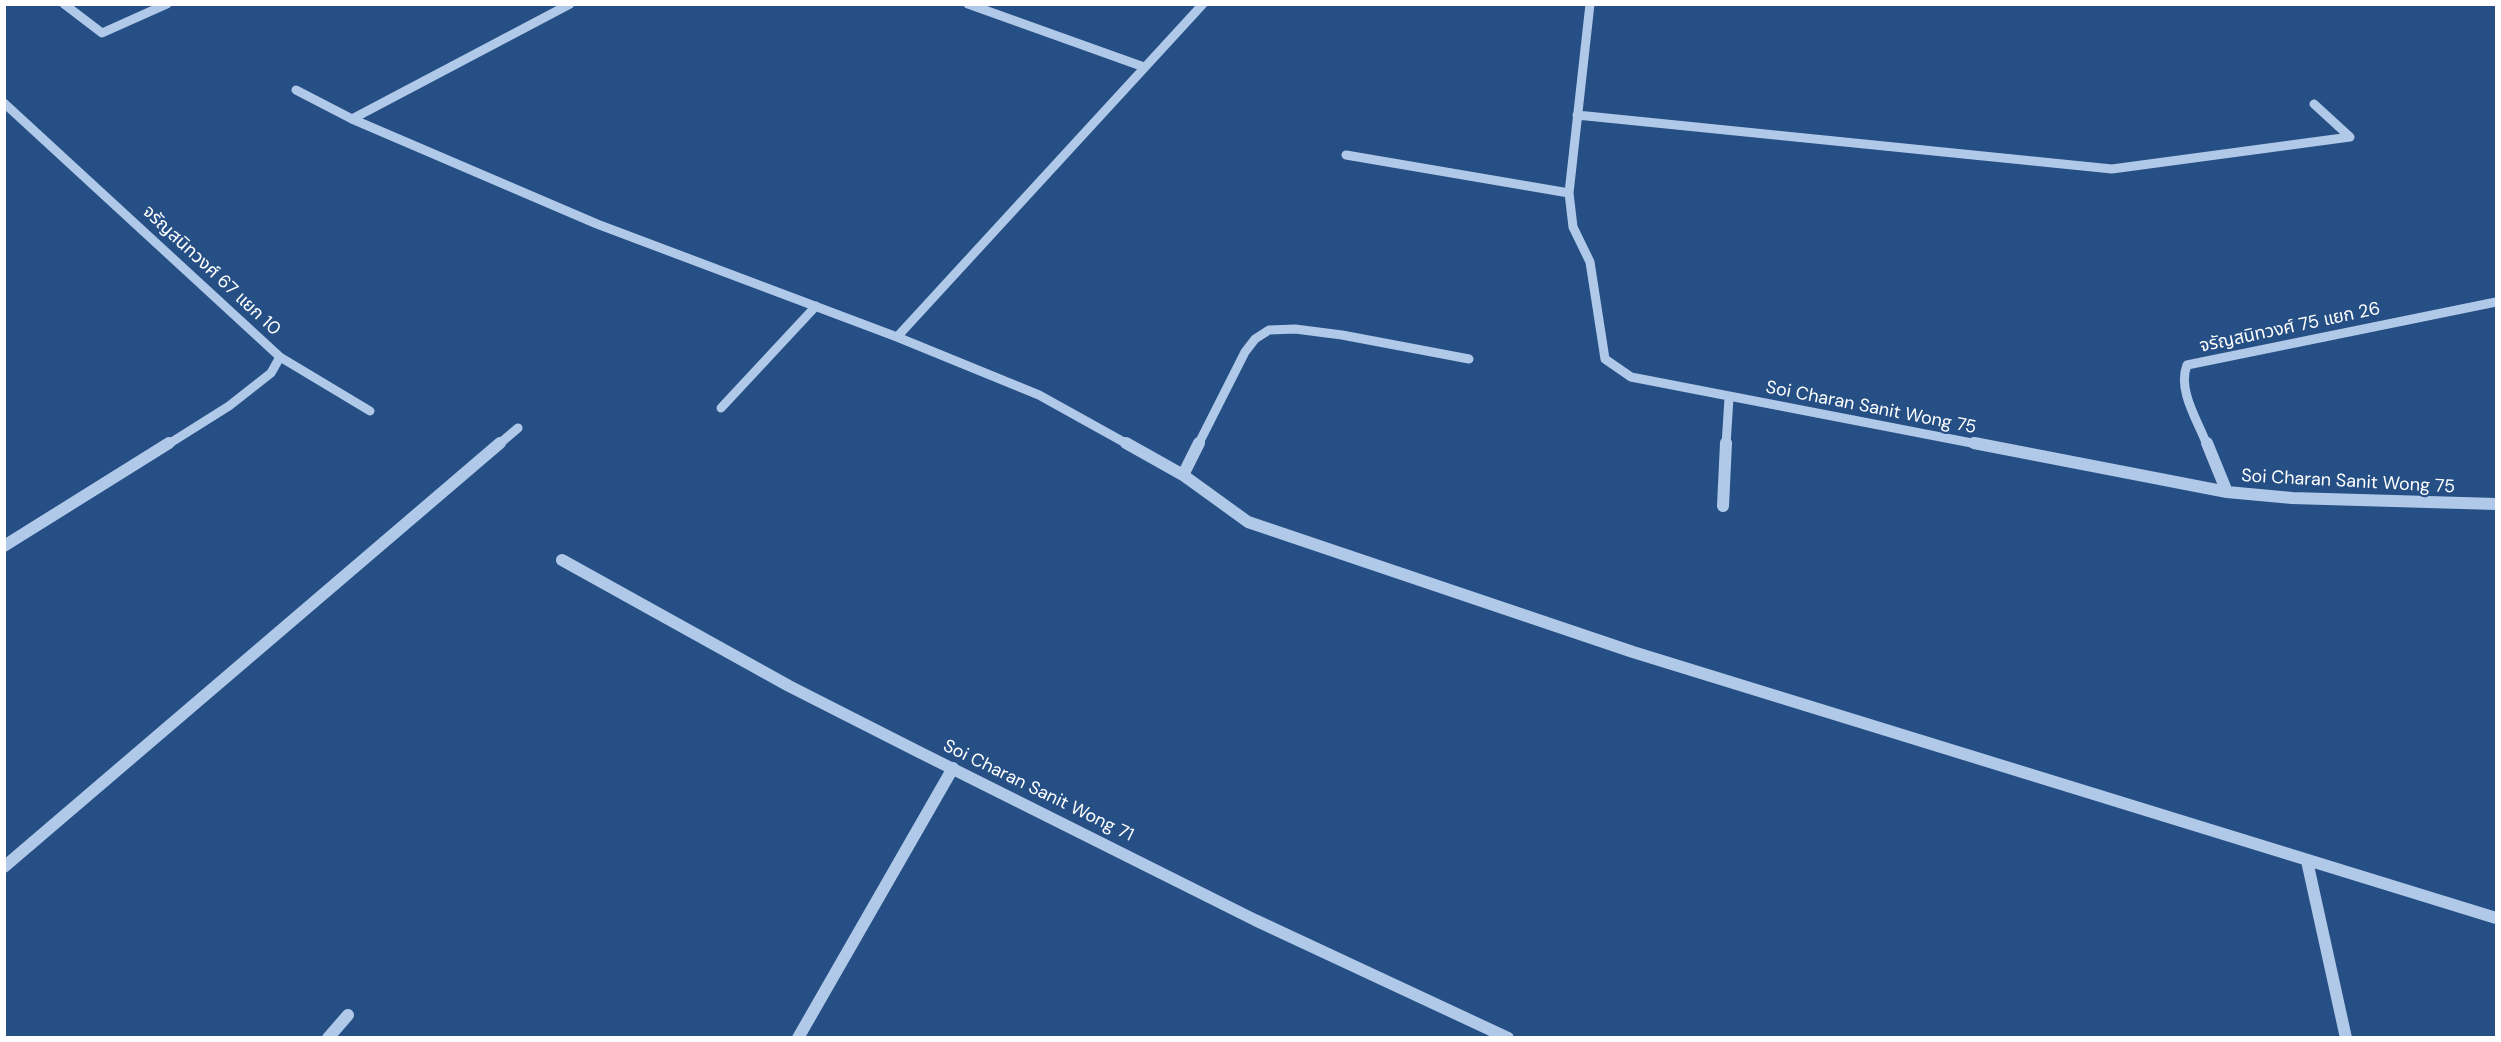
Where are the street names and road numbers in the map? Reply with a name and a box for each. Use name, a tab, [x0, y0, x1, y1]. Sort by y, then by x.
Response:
street label: จรัญสนิทวงศ์ 67 แยก 10	[138, 201, 284, 341]
street label: จรัญสนิทวงศ์ 75 แยก 26	[2198, 298, 2382, 358]
street label: Soi Charan Sanit Wong 75	[1764, 377, 1978, 439]
street label: Soi Charan Sanit Wong 75	[2241, 466, 2455, 498]
street label: Soi Charan Sanit Wong 71	[939, 735, 1137, 847]

